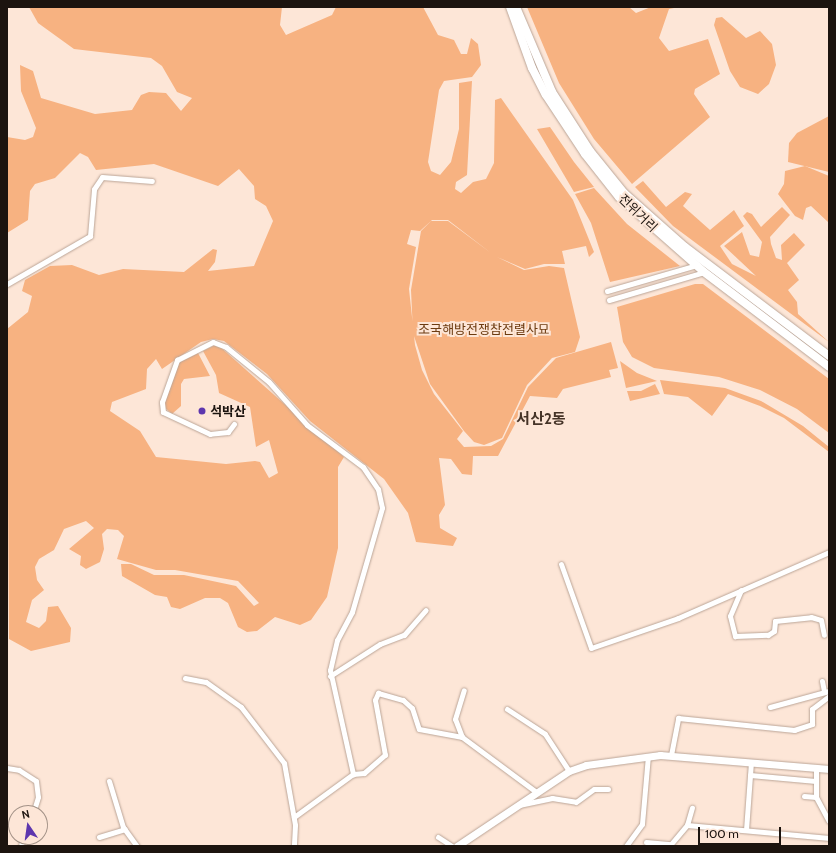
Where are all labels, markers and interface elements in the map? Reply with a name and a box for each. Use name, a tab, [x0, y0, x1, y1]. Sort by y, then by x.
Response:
street label: 전위거리	[615, 191, 661, 235]
park label: 조국해방전쟁참전렬사묘	[418, 321, 550, 337]
place label: 석박산	[210, 403, 246, 419]
marker: 석박산	[197, 406, 207, 416]
district label: 서산2동	[516, 411, 566, 429]
north arrow	[8, 805, 48, 845]
text: N	[20, 807, 31, 822]
scale bar	[700, 819, 783, 845]
text: 100 m	[705, 826, 739, 841]

